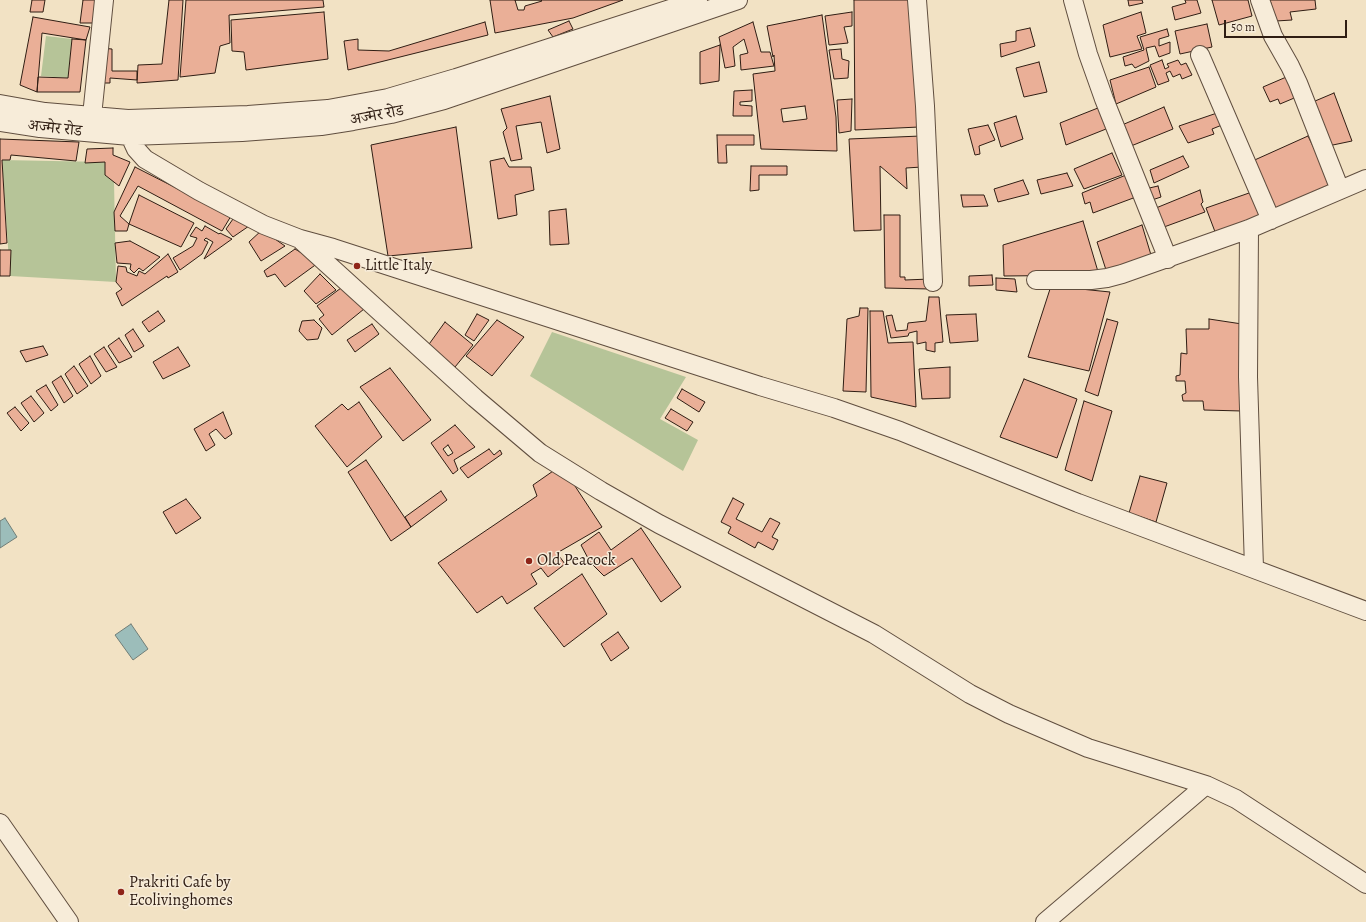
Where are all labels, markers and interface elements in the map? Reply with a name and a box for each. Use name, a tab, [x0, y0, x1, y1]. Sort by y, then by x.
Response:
scale bar	[1226, 12, 1349, 38]
text: 50 m	[1231, 19, 1255, 35]
street label: अज्मेर रोड	[349, 101, 405, 131]
street label: अज्मेर रोड	[27, 117, 83, 141]
place label: Little Italy	[365, 256, 432, 276]
marker: Little Italy	[352, 261, 362, 271]
place label: Old Peacock	[537, 551, 616, 571]
marker: Old Peacock	[524, 556, 534, 566]
place label: Prakriti Cafe by Ecolivinghomes	[129, 873, 233, 911]
marker: Prakriti Cafe by Ecolivinghomes	[116, 887, 126, 897]

